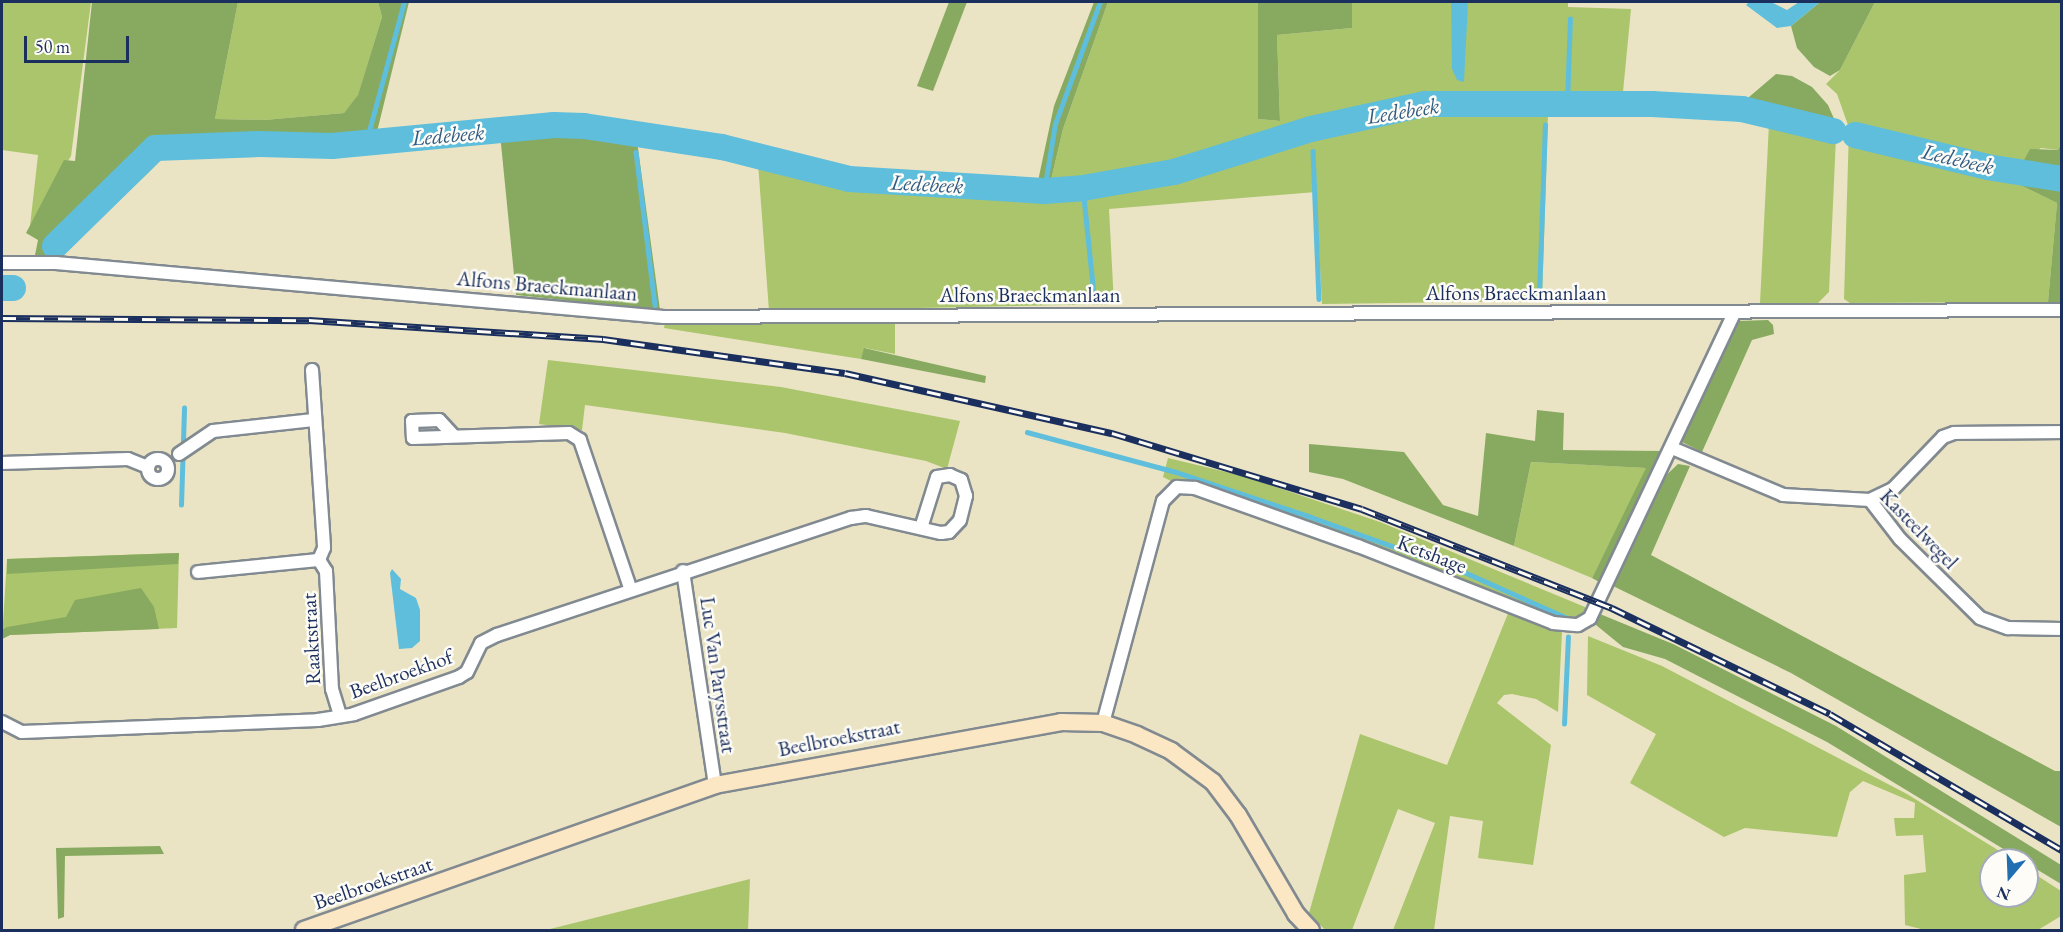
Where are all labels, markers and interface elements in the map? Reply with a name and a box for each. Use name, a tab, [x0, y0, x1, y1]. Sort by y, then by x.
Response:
scale bar	[27, 24, 132, 62]
text: 50 m	[35, 35, 70, 58]
water label: Ledebeek	[1365, 92, 1441, 130]
water label: Ledebeek	[411, 119, 485, 151]
water label: Ledebeek	[1919, 138, 1997, 180]
water label: Ledebeek	[890, 169, 964, 199]
street label: Alfons Braeckmanlaan	[456, 266, 638, 306]
street label: Alfons Braeckmanlaan	[1426, 280, 1606, 306]
street label: Alfons Braeckmanlaan	[940, 282, 1120, 308]
street label: Kasteelwegel	[1875, 484, 1963, 574]
street label: Ketshage	[1394, 529, 1470, 579]
street label: Raaktstraat	[296, 592, 326, 686]
street label: Luc Van Parysstraat	[695, 595, 741, 755]
street label: Beelbroekhof	[346, 644, 456, 704]
street label: Beelbroekstraat	[776, 714, 902, 762]
north arrow	[1979, 848, 2039, 908]
street label: Beelbroekstraat	[310, 851, 436, 915]
text: N	[1994, 882, 2013, 906]

